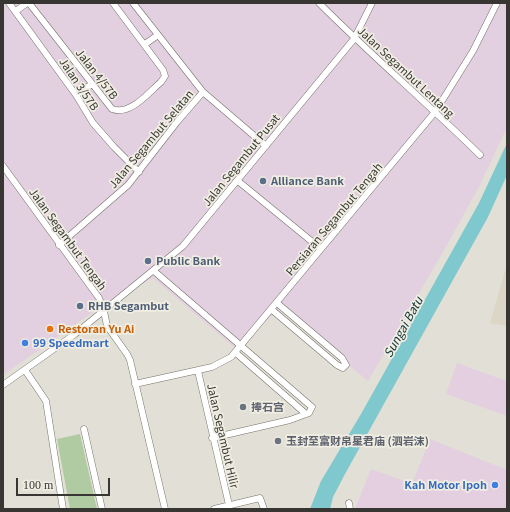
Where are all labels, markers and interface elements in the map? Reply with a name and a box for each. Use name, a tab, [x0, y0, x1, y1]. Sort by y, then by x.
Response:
street label: Jalan Segambut Lentang	[355, 24, 457, 120]
street label: Jalan 4/57B	[73, 46, 121, 102]
street label: Jalan 3/57B	[57, 55, 101, 113]
street label: Jalan Segambut Selatan	[106, 87, 196, 191]
street label: Jalan Segambut Pusat	[200, 111, 282, 209]
street label: Persiaran Segambut Tengah	[283, 160, 385, 278]
place label: Alliance Bank	[271, 174, 344, 188]
marker: Alliance Bank	[258, 176, 268, 186]
street label: Jalan Segambut Tengah	[27, 185, 109, 293]
place label: Public Bank	[156, 254, 220, 268]
marker: Public Bank	[143, 256, 153, 266]
water label: Sungai Batu	[380, 294, 426, 360]
place label: RHB Segambut	[88, 299, 169, 313]
marker: RHB Segambut	[75, 301, 85, 311]
place label: Restoran Yu Ai	[58, 322, 134, 336]
marker: Restoran Yu Ai	[45, 324, 55, 334]
place label: 99 Speedmart	[33, 336, 109, 350]
marker: 99 Speedmart	[20, 338, 30, 348]
street label: Jalan Segambut Hilir	[205, 382, 241, 490]
place label: 捧石宫	[251, 400, 284, 414]
marker: 捧石宫	[238, 402, 248, 412]
place label: 玉封至富财帛星君庙 (泗岩沫)	[286, 434, 429, 448]
marker: 玉封至富财帛星君庙 (泗岩沫)	[273, 436, 283, 446]
scale bar	[18, 470, 112, 496]
text: 100 m	[23, 478, 53, 492]
place label: Kah Motor Ipoh	[404, 478, 487, 492]
marker: Kah Motor Ipoh	[490, 480, 500, 490]

